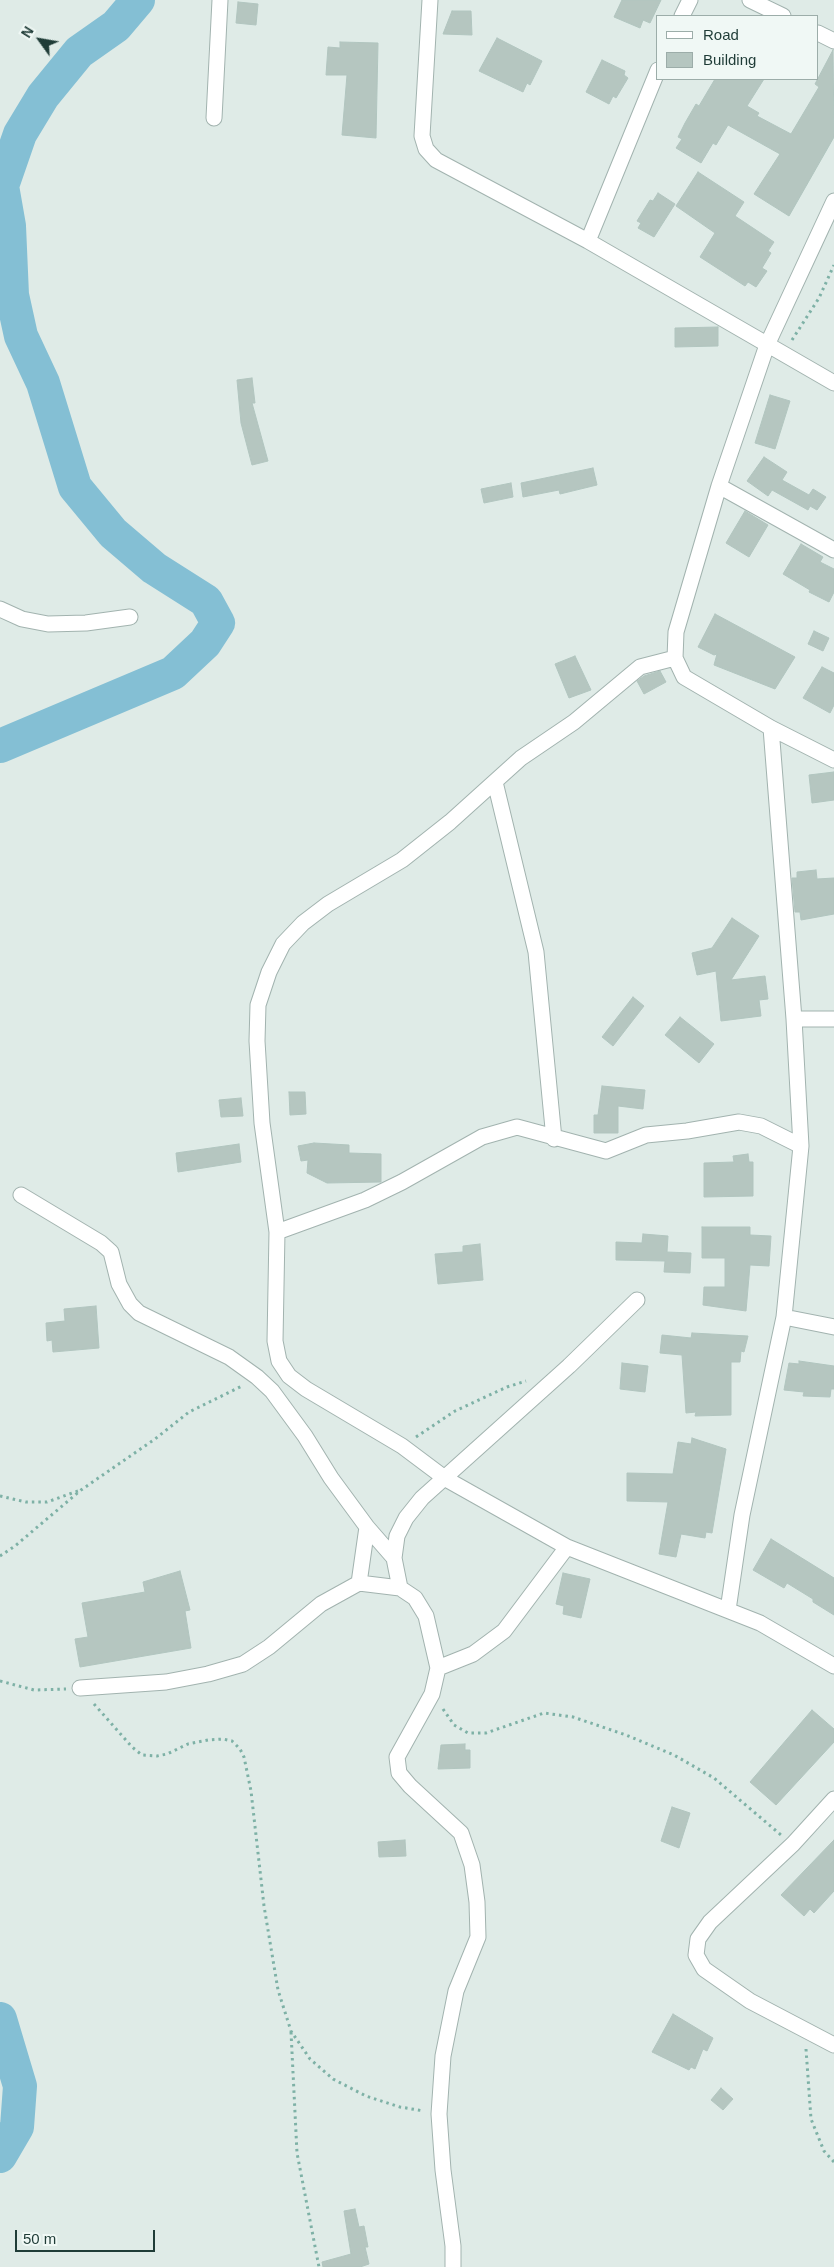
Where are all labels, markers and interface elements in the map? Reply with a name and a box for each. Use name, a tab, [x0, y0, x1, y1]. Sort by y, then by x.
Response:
north arrow	[15, 15, 65, 65]
legend	[656, 15, 819, 80]
text: N	[18, 24, 37, 41]
text: Road	[703, 26, 739, 43]
text: Building	[703, 51, 756, 68]
scale bar	[18, 2220, 158, 2252]
text: 50 m	[23, 2230, 56, 2247]

